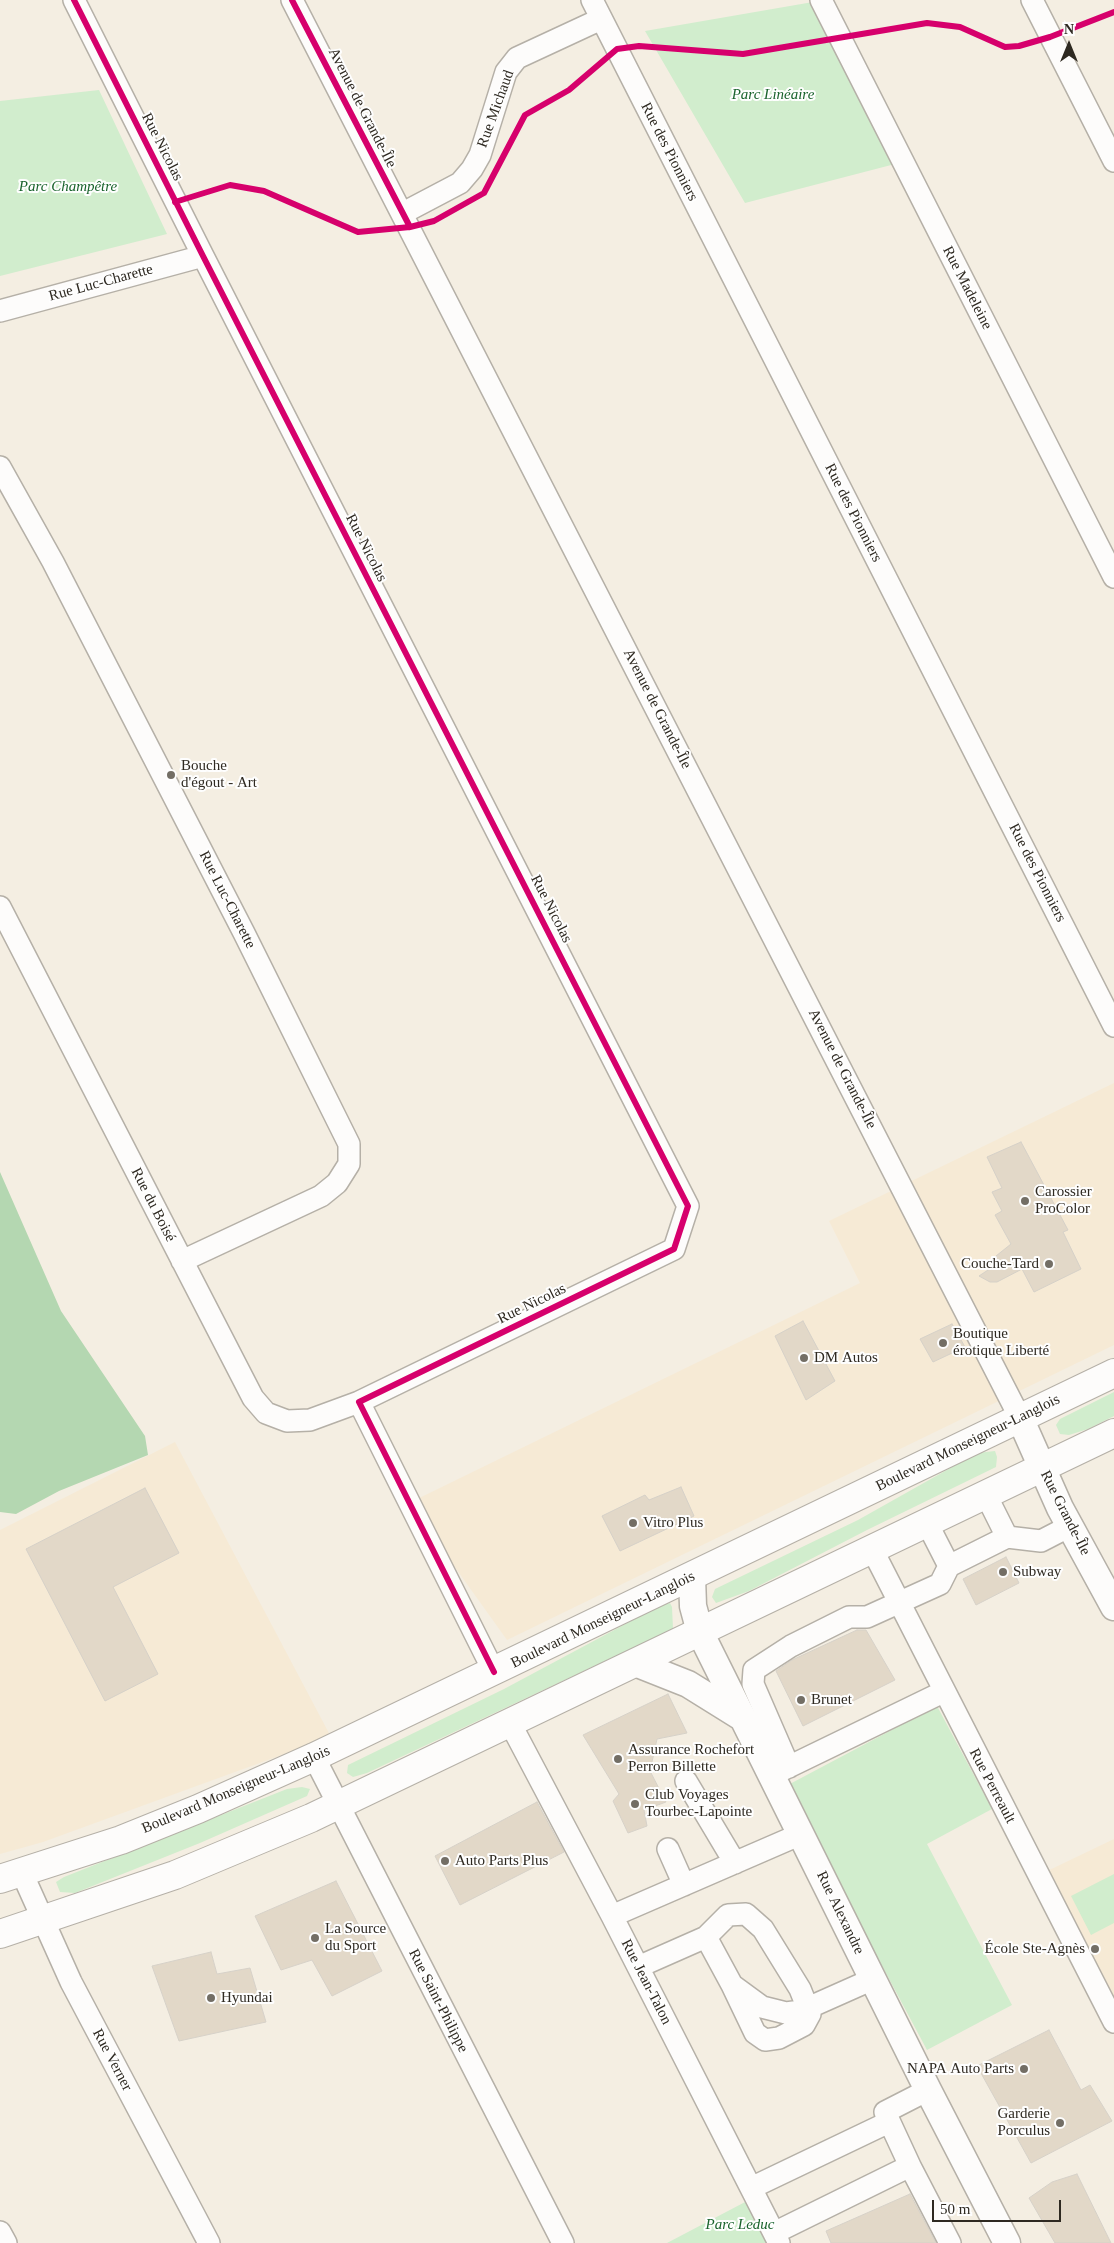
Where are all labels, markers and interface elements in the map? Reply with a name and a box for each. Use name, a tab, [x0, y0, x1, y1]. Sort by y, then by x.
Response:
north arrow	[1044, 20, 1094, 70]
text: N	[1064, 22, 1074, 37]
street label: Avenue de Grande-Île	[324, 45, 400, 171]
street label: Rue Michaud	[474, 68, 518, 150]
park label: Parc Linéaire	[732, 86, 814, 104]
street label: Rue des Pionniers	[636, 100, 702, 204]
street label: Rue Nicolas	[137, 110, 187, 184]
park label: Parc Champêtre	[19, 178, 117, 196]
street label: Rue Madeleine	[938, 243, 996, 333]
street label: Rue Luc-Charette	[47, 260, 155, 306]
street label: Rue des Pionniers	[820, 461, 886, 565]
street label: Rue Nicolas	[341, 511, 391, 585]
street label: Avenue de Grande-Île	[619, 646, 695, 772]
place label: Bouche d'égout - Art	[181, 757, 257, 792]
marker: Bouche d'égout - Art	[165, 769, 177, 781]
street label: Rue des Pionniers	[1004, 821, 1070, 925]
street label: Rue Luc-Charette	[195, 848, 259, 952]
street label: Rue Nicolas	[526, 872, 576, 946]
street label: Avenue de Grande-Île	[804, 1006, 880, 1132]
street label: Rue du Boisé	[127, 1165, 179, 1245]
place label: Carossier ProColor	[1035, 1183, 1092, 1218]
marker: Carossier ProColor	[1019, 1195, 1031, 1207]
place label: Couche-Tard	[961, 1255, 1039, 1273]
marker: Couche-Tard	[1043, 1258, 1055, 1270]
street label: Rue Nicolas	[495, 1280, 569, 1328]
place label: Boutique érotique Liberté	[953, 1325, 1049, 1360]
marker: Boutique érotique Liberté	[937, 1337, 949, 1349]
place label: DM Autos	[814, 1349, 878, 1367]
marker: DM Autos	[798, 1352, 810, 1364]
street label: Boulevard Monseigneur-Langlois	[873, 1391, 1063, 1495]
street label: Rue Grande-Île	[1036, 1468, 1094, 1558]
place label: Vitro Plus	[643, 1514, 703, 1532]
marker: Vitro Plus	[627, 1517, 639, 1529]
place label: Subway	[1013, 1563, 1061, 1581]
marker: Subway	[997, 1566, 1009, 1578]
street label: Boulevard Monseigneur-Langlois	[508, 1568, 698, 1672]
place label: Brunet	[811, 1691, 852, 1709]
marker: Brunet	[795, 1694, 807, 1706]
place label: Assurance Rochefort Perron Billette	[628, 1741, 754, 1776]
street label: Boulevard Monseigneur-Langlois	[139, 1742, 333, 1838]
street label: Rue Perreault	[965, 1746, 1019, 1826]
marker: Assurance Rochefort Perron Billette	[612, 1753, 624, 1765]
place label: Club Voyages Tourbec-Lapointe	[645, 1786, 752, 1821]
marker: Club Voyages Tourbec-Lapointe	[629, 1798, 641, 1810]
place label: Auto Parts Plus	[455, 1852, 548, 1870]
marker: Auto Parts Plus	[439, 1855, 451, 1867]
street label: Rue Alexandre	[812, 1868, 868, 1958]
place label: La Source du Sport	[325, 1920, 386, 1955]
marker: La Source du Sport	[309, 1932, 321, 1944]
street label: Rue Jean-Talon	[617, 1936, 675, 2028]
place label: École Ste-Agnès	[985, 1940, 1085, 1958]
marker: École Ste-Agnès	[1089, 1943, 1101, 1955]
street label: Rue Saint-Philippe	[404, 1946, 472, 2056]
place label: Hyundai	[221, 1989, 273, 2007]
marker: Hyundai	[205, 1992, 217, 2004]
street label: Rue Verner	[88, 2026, 136, 2094]
place label: NAPA Auto Parts	[907, 2060, 1014, 2078]
marker: NAPA Auto Parts	[1018, 2063, 1030, 2075]
place label: Garderie Porculus	[998, 2105, 1050, 2140]
marker: Garderie Porculus	[1054, 2117, 1066, 2129]
scale bar	[934, 2190, 1063, 2222]
text: 50 m	[940, 2201, 970, 2217]
park label: Parc Leduc	[705, 2216, 775, 2234]

